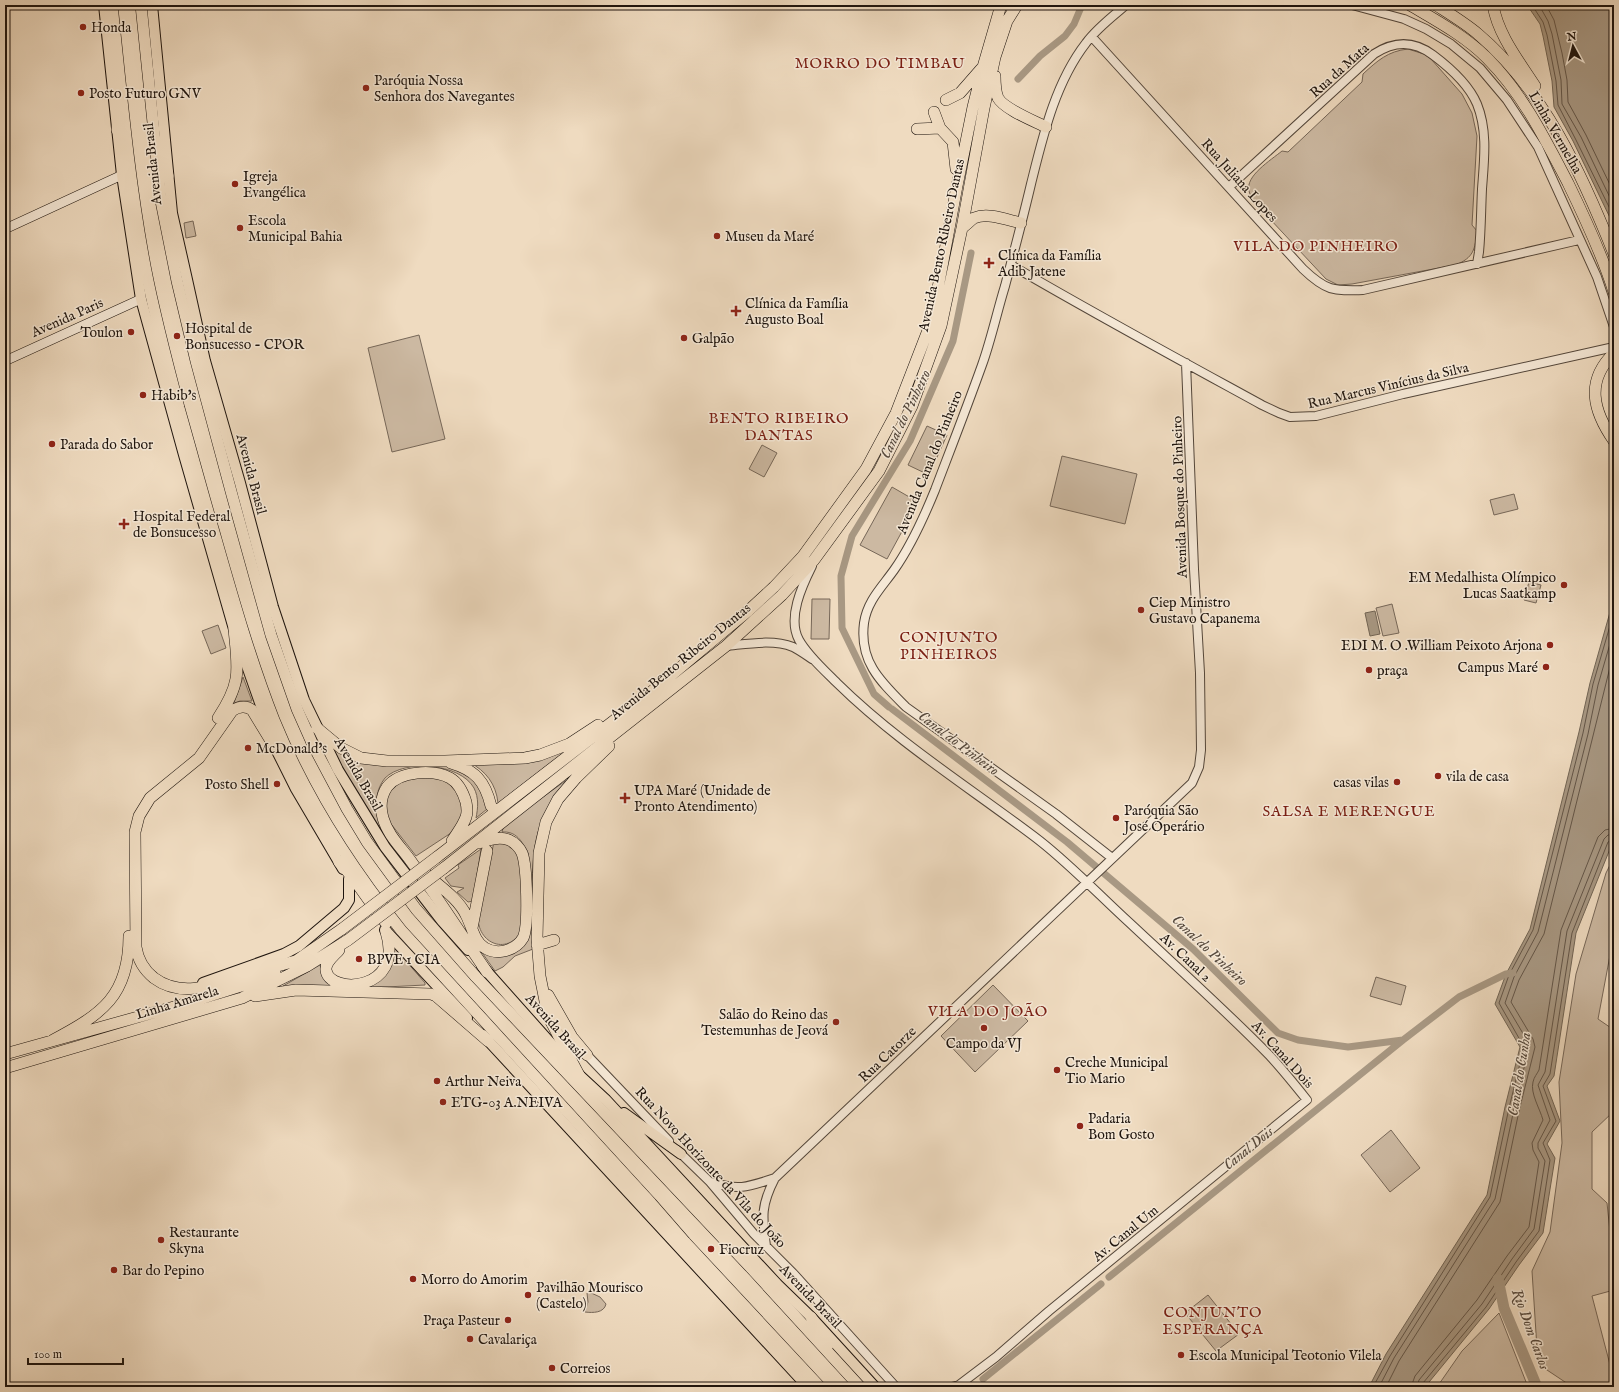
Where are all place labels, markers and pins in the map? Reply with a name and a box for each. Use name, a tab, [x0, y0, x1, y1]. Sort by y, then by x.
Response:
place label: Honda	[91, 19, 132, 37]
marker: Honda	[78, 22, 88, 32]
place label: Paróquia Nossa Senhora dos Navegantes	[374, 72, 515, 106]
marker: Paróquia Nossa Senhora dos Navegantes	[361, 83, 371, 93]
place label: Posto Futuro GNV	[89, 85, 202, 103]
marker: Posto Futuro GNV	[76, 88, 86, 98]
place label: Igreja Evangélica	[243, 168, 307, 202]
marker: Igreja Evangélica	[230, 179, 240, 189]
place label: Escola Municipal Bahia	[248, 212, 343, 246]
marker: Escola Municipal Bahia	[235, 223, 245, 233]
place label: Museu da Maré	[725, 228, 815, 246]
marker: Museu da Maré	[712, 231, 722, 241]
place label: Clínica da Família Adib Jatene	[997, 247, 1102, 281]
marker: Clínica da Família Adib Jatene	[983, 257, 995, 269]
place label: Clínica da Família Augusto Boal	[744, 295, 849, 329]
marker: Clínica da Família Augusto Boal	[730, 305, 742, 317]
place label: Hospital de Bonsucesso - CPOR	[185, 320, 304, 354]
place label: Toulon	[81, 324, 124, 342]
marker: Toulon	[126, 327, 136, 337]
place label: Galpão	[692, 330, 735, 348]
marker: Hospital de Bonsucesso - CPOR	[172, 331, 182, 341]
marker: Galpão	[679, 333, 689, 343]
place label: Habib's	[151, 387, 196, 405]
marker: Habib's	[138, 390, 148, 400]
place label: Parada do Sabor	[60, 436, 153, 454]
marker: Parada do Sabor	[47, 439, 57, 449]
place label: Hospital Federal de Bonsucesso	[133, 508, 231, 542]
marker: Hospital Federal de Bonsucesso	[118, 518, 130, 530]
place label: EM Medalhista Olímpico Lucas Saatkamp	[1408, 569, 1556, 603]
marker: EM Medalhista Olímpico Lucas Saatkamp	[1559, 580, 1569, 590]
place label: Ciep Ministro Gustavo Capanema	[1149, 594, 1261, 628]
marker: Ciep Ministro Gustavo Capanema	[1136, 605, 1146, 615]
place label: EDI M. O .William Peixoto Arjona	[1341, 637, 1543, 655]
marker: EDI M. O .William Peixoto Arjona	[1545, 640, 1555, 650]
place label: Campus Maré	[1458, 659, 1539, 677]
place label: praça	[1377, 662, 1409, 680]
marker: Campus Maré	[1541, 662, 1551, 672]
marker: praça	[1364, 665, 1374, 675]
place label: McDonald's	[256, 740, 327, 758]
marker: McDonald's	[243, 743, 253, 753]
place label: vila de casa	[1446, 768, 1510, 786]
marker: vila de casa	[1433, 771, 1443, 781]
place label: casas vilas	[1333, 774, 1389, 792]
place label: Posto Shell	[205, 776, 269, 794]
marker: casas vilas	[1392, 777, 1402, 787]
marker: Posto Shell	[272, 779, 282, 789]
place label: UPA Maré (Unidade de Pronto Atendimento)	[634, 782, 771, 816]
marker: UPA Maré (Unidade de Pronto Atendimento)	[619, 792, 631, 804]
place label: Paróquia São José Operário	[1122, 802, 1205, 836]
marker: Paróquia São José Operário	[1111, 813, 1121, 823]
place label: BPVE 1 CIA	[367, 951, 440, 969]
marker: BPVE 1 CIA	[354, 954, 364, 964]
place label: Salão do Reino das Testemunhas de Jeová	[701, 1006, 829, 1040]
marker: Salão do Reino das Testemunhas de Jeová	[831, 1017, 841, 1027]
marker: Campo da VJ	[979, 1023, 989, 1033]
place label: Campo da VJ	[946, 1035, 1023, 1053]
place label: Creche Municipal Tio Mario	[1065, 1054, 1168, 1088]
marker: Creche Municipal Tio Mario	[1052, 1065, 1062, 1075]
place label: Arthur Neiva	[444, 1073, 522, 1091]
marker: Arthur Neiva	[432, 1076, 442, 1086]
place label: ETG-03 A.NEIVA	[451, 1094, 563, 1112]
marker: ETG-03 A.NEIVA	[438, 1097, 448, 1107]
place label: Padaria Bom Gosto	[1088, 1110, 1155, 1144]
marker: Padaria Bom Gosto	[1075, 1121, 1085, 1131]
place label: Restaurante Skyna	[169, 1224, 239, 1258]
marker: Restaurante Skyna	[156, 1235, 166, 1245]
place label: Fiocruz	[719, 1241, 765, 1259]
marker: Fiocruz	[706, 1244, 716, 1254]
place label: Bar do Pepino	[122, 1262, 205, 1280]
marker: Bar do Pepino	[109, 1265, 119, 1275]
place label: Morro do Amorim	[421, 1271, 528, 1289]
marker: Morro do Amorim	[408, 1274, 418, 1284]
place label: Pavilhão Mourisco (Castelo)	[536, 1279, 643, 1313]
marker: Pavilhão Mourisco (Castelo)	[523, 1290, 533, 1300]
place label: Praça Pasteur	[423, 1312, 500, 1330]
marker: Praça Pasteur	[503, 1315, 513, 1325]
place label: Cavalariça	[478, 1331, 538, 1349]
marker: Cavalariça	[465, 1334, 475, 1344]
place label: Escola Municipal Teotonio Vilela	[1189, 1347, 1383, 1365]
marker: Escola Municipal Teotonio Vilela	[1176, 1350, 1186, 1360]
place label: Correios	[560, 1360, 610, 1378]
marker: Correios	[547, 1363, 557, 1373]

